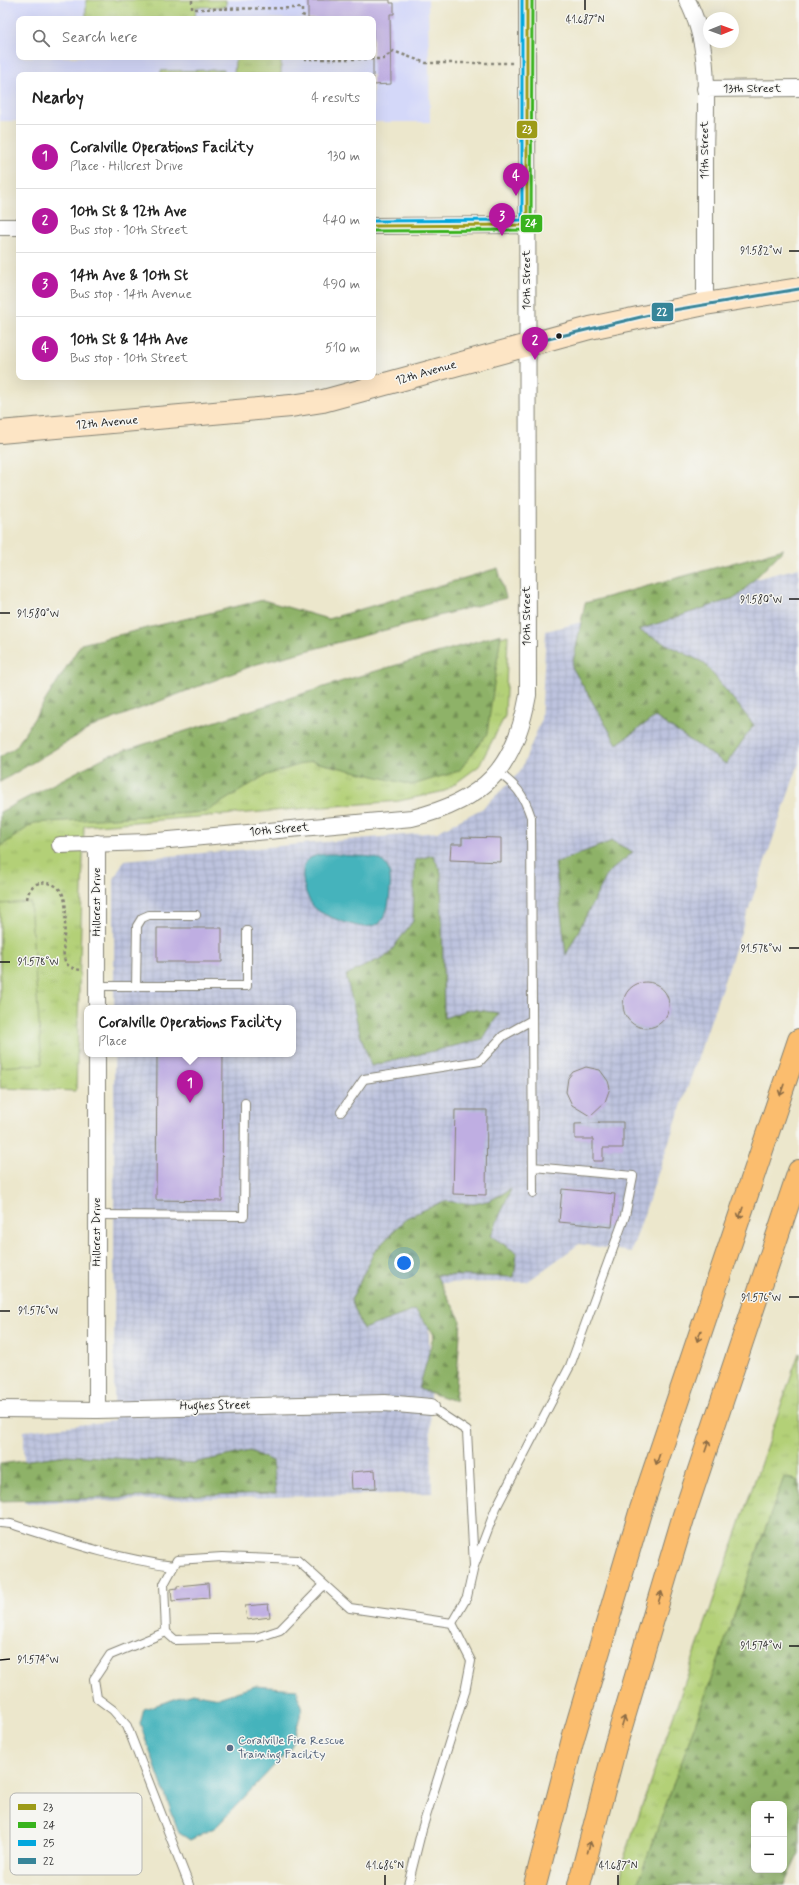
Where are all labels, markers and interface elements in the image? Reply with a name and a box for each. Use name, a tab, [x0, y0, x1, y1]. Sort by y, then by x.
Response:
north arrow	[703, 12, 739, 48]
text: 41.687°N	[566, 13, 605, 27]
search box	[16, 16, 376, 60]
icon: search	[30, 27, 52, 49]
text: Search here	[62, 28, 138, 48]
street label: 13th Street	[723, 81, 781, 97]
text: Nearby	[32, 87, 84, 109]
text: 4 results	[311, 90, 360, 107]
line badge: 23	[516, 120, 538, 139]
street label: 11th Street	[697, 121, 713, 179]
text: 23	[522, 123, 532, 137]
text: Coralville Operations Facility	[70, 138, 254, 158]
text: 1	[42, 148, 48, 165]
text: 130 m	[327, 148, 360, 165]
text: Place · Hillcrest Drive	[70, 158, 183, 175]
pin: 4	[503, 163, 529, 196]
text: 10th St & 12th Ave	[70, 202, 187, 222]
pin: 3	[489, 203, 515, 236]
text: 2	[42, 212, 48, 229]
text: 440 m	[323, 212, 360, 229]
line badge: 24	[520, 214, 543, 233]
text: 24	[525, 217, 537, 231]
text: Bus stop · 10th Street	[70, 222, 188, 239]
text: 91.582°W	[740, 244, 782, 258]
street label: 10th Street	[519, 250, 535, 310]
text: 14th Ave & 10th St	[70, 266, 188, 286]
text: 3	[42, 276, 48, 293]
text: 490 m	[323, 276, 360, 293]
text: Bus stop · 14th Avenue	[70, 286, 192, 303]
line badge: 22	[651, 302, 674, 322]
text: 22	[656, 306, 668, 320]
pin: 2	[522, 327, 548, 360]
text: 10th St & 14th Ave	[70, 330, 188, 350]
unlabelled marker	[554, 331, 564, 341]
text: 4	[41, 340, 49, 357]
text: 510 m	[325, 340, 360, 357]
text: Bus stop · 10th Street	[70, 350, 188, 367]
street label: 12th Avenue	[394, 357, 458, 389]
street label: 12th Avenue	[75, 412, 139, 434]
street label: 10th Street	[519, 586, 535, 646]
text: 91.580°W	[740, 593, 782, 607]
text: 91.580°W	[17, 607, 59, 621]
street label: 10th Street	[248, 819, 310, 841]
street label: Hillcrest Drive	[89, 868, 105, 936]
text: 91.578°W	[741, 942, 781, 956]
text: 91.578°W	[18, 955, 58, 969]
popup	[84, 1005, 296, 1057]
text: Coralville Operations Facility	[98, 1013, 282, 1033]
text: Place	[98, 1033, 127, 1050]
pin: 1	[177, 1070, 203, 1103]
one-way arrow	[778, 1083, 785, 1096]
street label: Hillcrest Drive	[89, 1198, 105, 1266]
one-way arrow	[736, 1207, 744, 1219]
your location	[394, 1253, 414, 1273]
text: 91.576°W	[741, 1291, 781, 1305]
text: 91.576°W	[18, 1304, 58, 1318]
one-way arrow	[695, 1330, 702, 1343]
street label: Hughes Street	[180, 1397, 251, 1416]
one-way arrow	[704, 1440, 711, 1453]
one-way arrow	[653, 1453, 661, 1465]
one-way arrow	[657, 1591, 664, 1604]
text: 91.574°W	[741, 1639, 781, 1653]
text: 91.574°W	[18, 1653, 58, 1667]
one-way arrow	[620, 1715, 627, 1728]
place label: Coralville Fire Rescue Training Facility	[238, 1733, 345, 1764]
marker: Coralville Fire Rescue Training Facility	[225, 1743, 235, 1753]
legend	[10, 1793, 142, 1875]
text: 23	[43, 1801, 53, 1815]
map controls	[751, 1801, 787, 1873]
button: +	[751, 1801, 787, 1837]
text: 24	[43, 1819, 55, 1833]
text: 25	[43, 1837, 54, 1851]
button: −	[751, 1837, 787, 1873]
one-way arrow	[586, 1841, 593, 1854]
text: 22	[43, 1855, 54, 1869]
text: 41.686°N	[366, 1859, 404, 1873]
text: 41.687°N	[599, 1859, 638, 1873]

